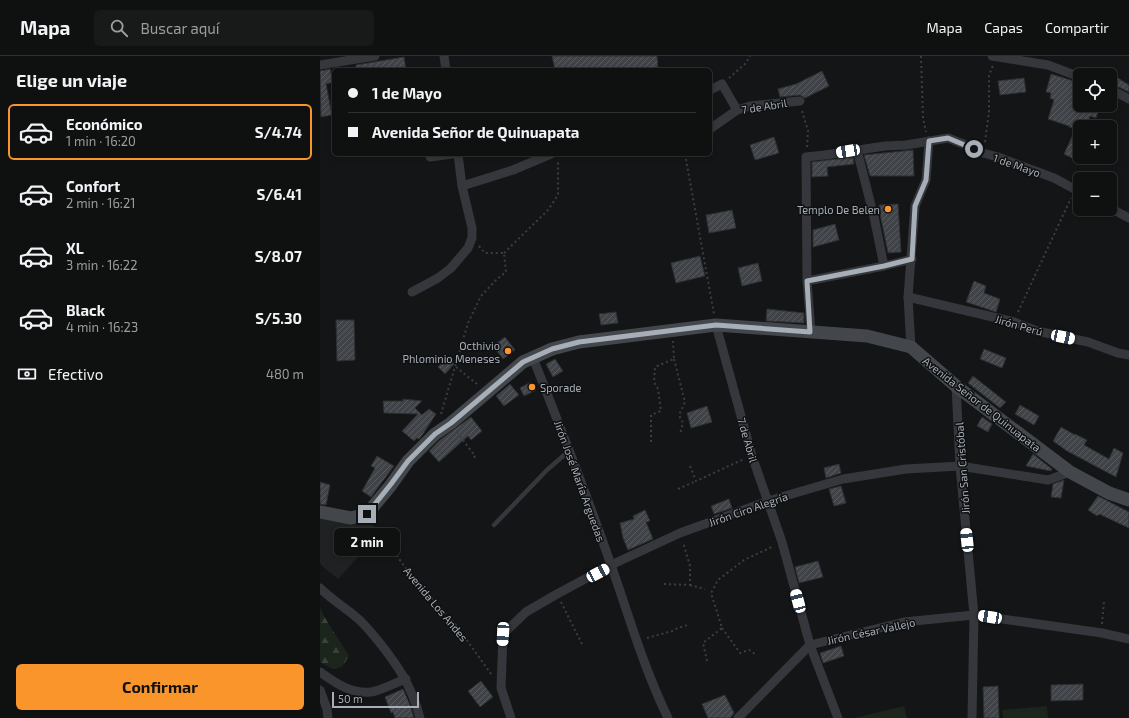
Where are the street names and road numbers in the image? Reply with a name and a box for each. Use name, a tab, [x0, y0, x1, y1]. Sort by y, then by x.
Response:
street label: 7 de Abril	[740, 96, 788, 116]
street label: 1 de Mayo	[992, 151, 1042, 179]
street label: Jirón Perú	[994, 312, 1044, 338]
street label: Avenida Señor de Quinuapata	[920, 354, 1044, 455]
street label: 7 de Abril	[735, 416, 761, 465]
street label: Jirón José María Arguedas	[552, 419, 608, 544]
street label: Jirón San Cristóbal	[952, 421, 972, 514]
street label: Jirón Ciro Alegría	[707, 489, 789, 529]
street label: Avenida Los Andes	[401, 564, 471, 644]
street label: Jirón César Vallejo	[826, 615, 917, 648]

